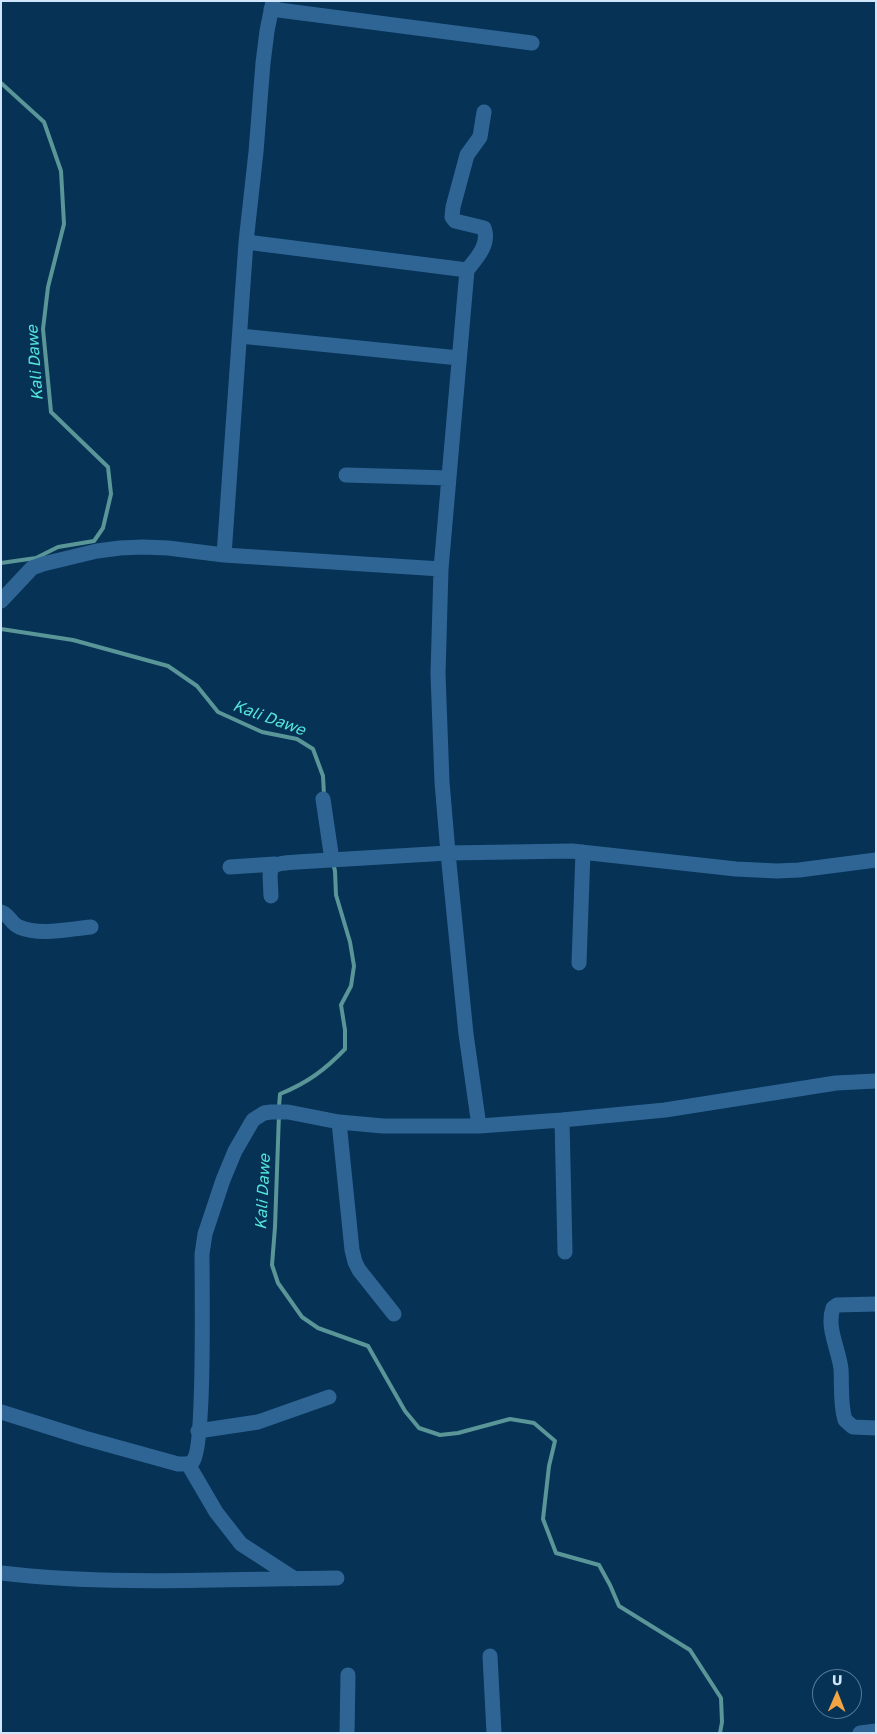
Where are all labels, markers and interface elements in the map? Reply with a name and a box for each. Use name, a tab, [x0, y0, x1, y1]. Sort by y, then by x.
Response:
water label: Kali Dawe	[23, 325, 47, 401]
water label: Kali Dawe	[230, 696, 308, 740]
water label: Kali Dawe	[251, 1154, 275, 1230]
north arrow	[812, 1669, 862, 1719]
text: U	[832, 1671, 843, 1688]

